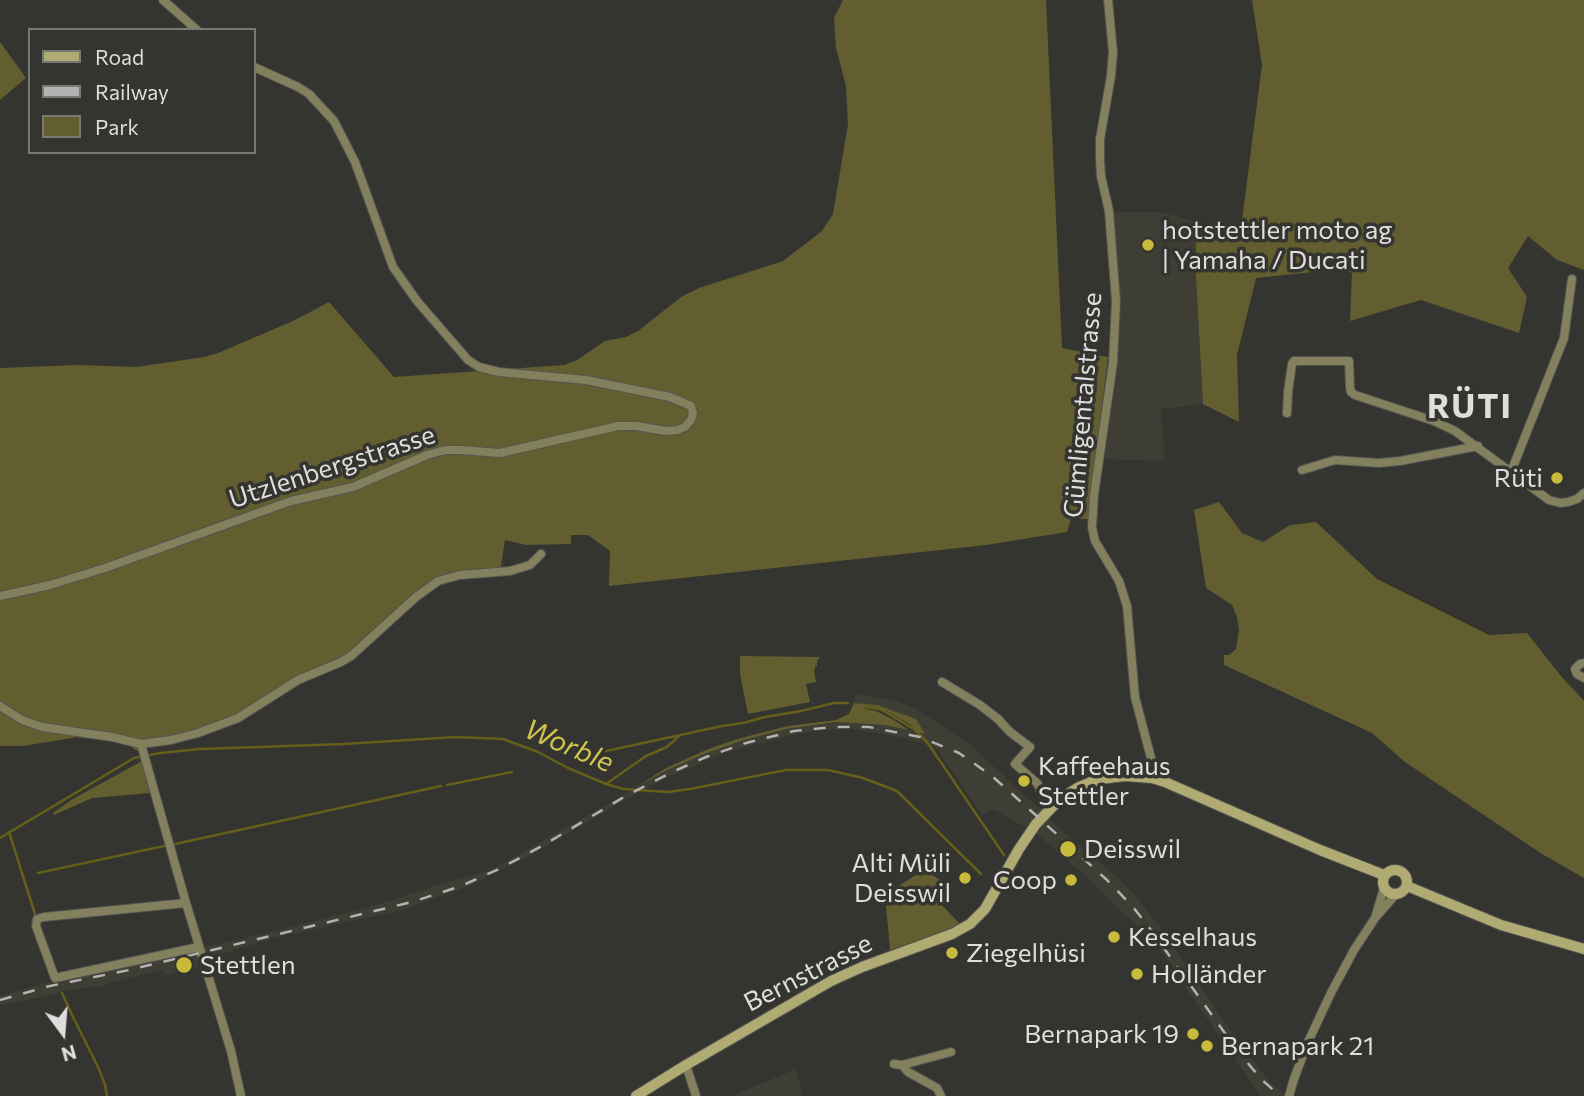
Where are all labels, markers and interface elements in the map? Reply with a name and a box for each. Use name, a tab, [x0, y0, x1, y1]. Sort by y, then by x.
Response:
legend	[28, 28, 256, 154]
text: Road	[95, 44, 144, 69]
text: Railway	[95, 79, 169, 104]
text: Park	[95, 114, 139, 139]
place label: hotstettler moto ag | Yamaha / Ducati	[1162, 214, 1392, 276]
marker: hotstettler moto ag | Yamaha / Ducati	[1140, 237, 1156, 253]
street label: Gümligentalstrasse	[1058, 291, 1108, 519]
district label: RÜTI	[1428, 387, 1512, 427]
street label: Utzlenbergstrasse	[225, 419, 439, 515]
place label: Rüti	[1494, 462, 1543, 494]
marker: Rüti	[1549, 470, 1565, 486]
water label: Worble	[520, 712, 618, 780]
place label: Kaffeehaus Stettler	[1038, 750, 1171, 812]
marker: Kaffeehaus Stettler	[1016, 773, 1032, 789]
place label: Deisswil	[1084, 833, 1181, 865]
marker: Deisswil	[1058, 839, 1078, 859]
place label: Alti Müli Deisswil	[852, 847, 951, 908]
place label: Coop	[993, 864, 1057, 896]
marker: Alti Müli Deisswil	[957, 870, 973, 886]
marker: Coop	[1063, 872, 1079, 888]
place label: Kesselhaus	[1128, 921, 1257, 953]
street label: Bernstrasse	[739, 927, 877, 1019]
marker: Kesselhaus	[1106, 929, 1122, 945]
place label: Ziegelhüsi	[966, 937, 1086, 969]
marker: Ziegelhüsi	[944, 945, 960, 961]
place label: Stettlen	[200, 949, 296, 981]
marker: Stettlen	[174, 955, 194, 975]
place label: Holländer	[1151, 958, 1267, 990]
marker: Holländer	[1129, 966, 1145, 982]
north arrow	[28, 998, 98, 1068]
place label: Bernapark 19	[1024, 1018, 1179, 1050]
marker: Bernapark 19	[1185, 1026, 1201, 1042]
place label: Bernapark 21	[1221, 1030, 1374, 1062]
marker: Bernapark 21	[1199, 1038, 1215, 1054]
text: N	[59, 1041, 79, 1067]

